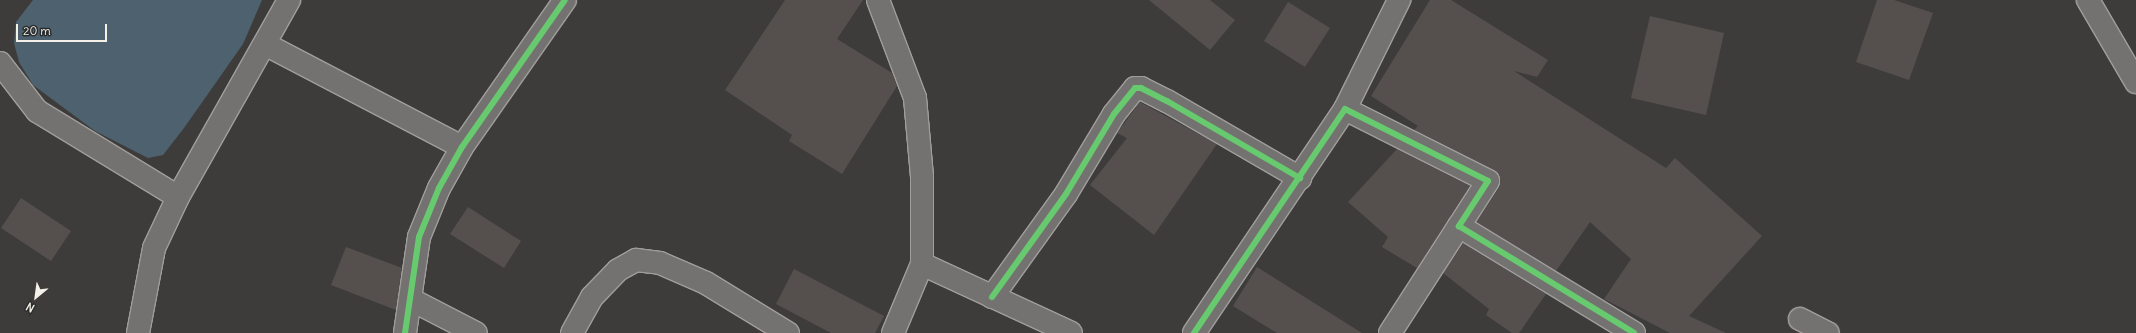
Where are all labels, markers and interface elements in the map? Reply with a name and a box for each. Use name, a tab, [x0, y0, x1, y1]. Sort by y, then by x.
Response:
scale bar	[18, 16, 109, 42]
text: 20 m	[23, 23, 51, 38]
north arrow	[16, 277, 56, 317]
text: N	[23, 300, 37, 315]

